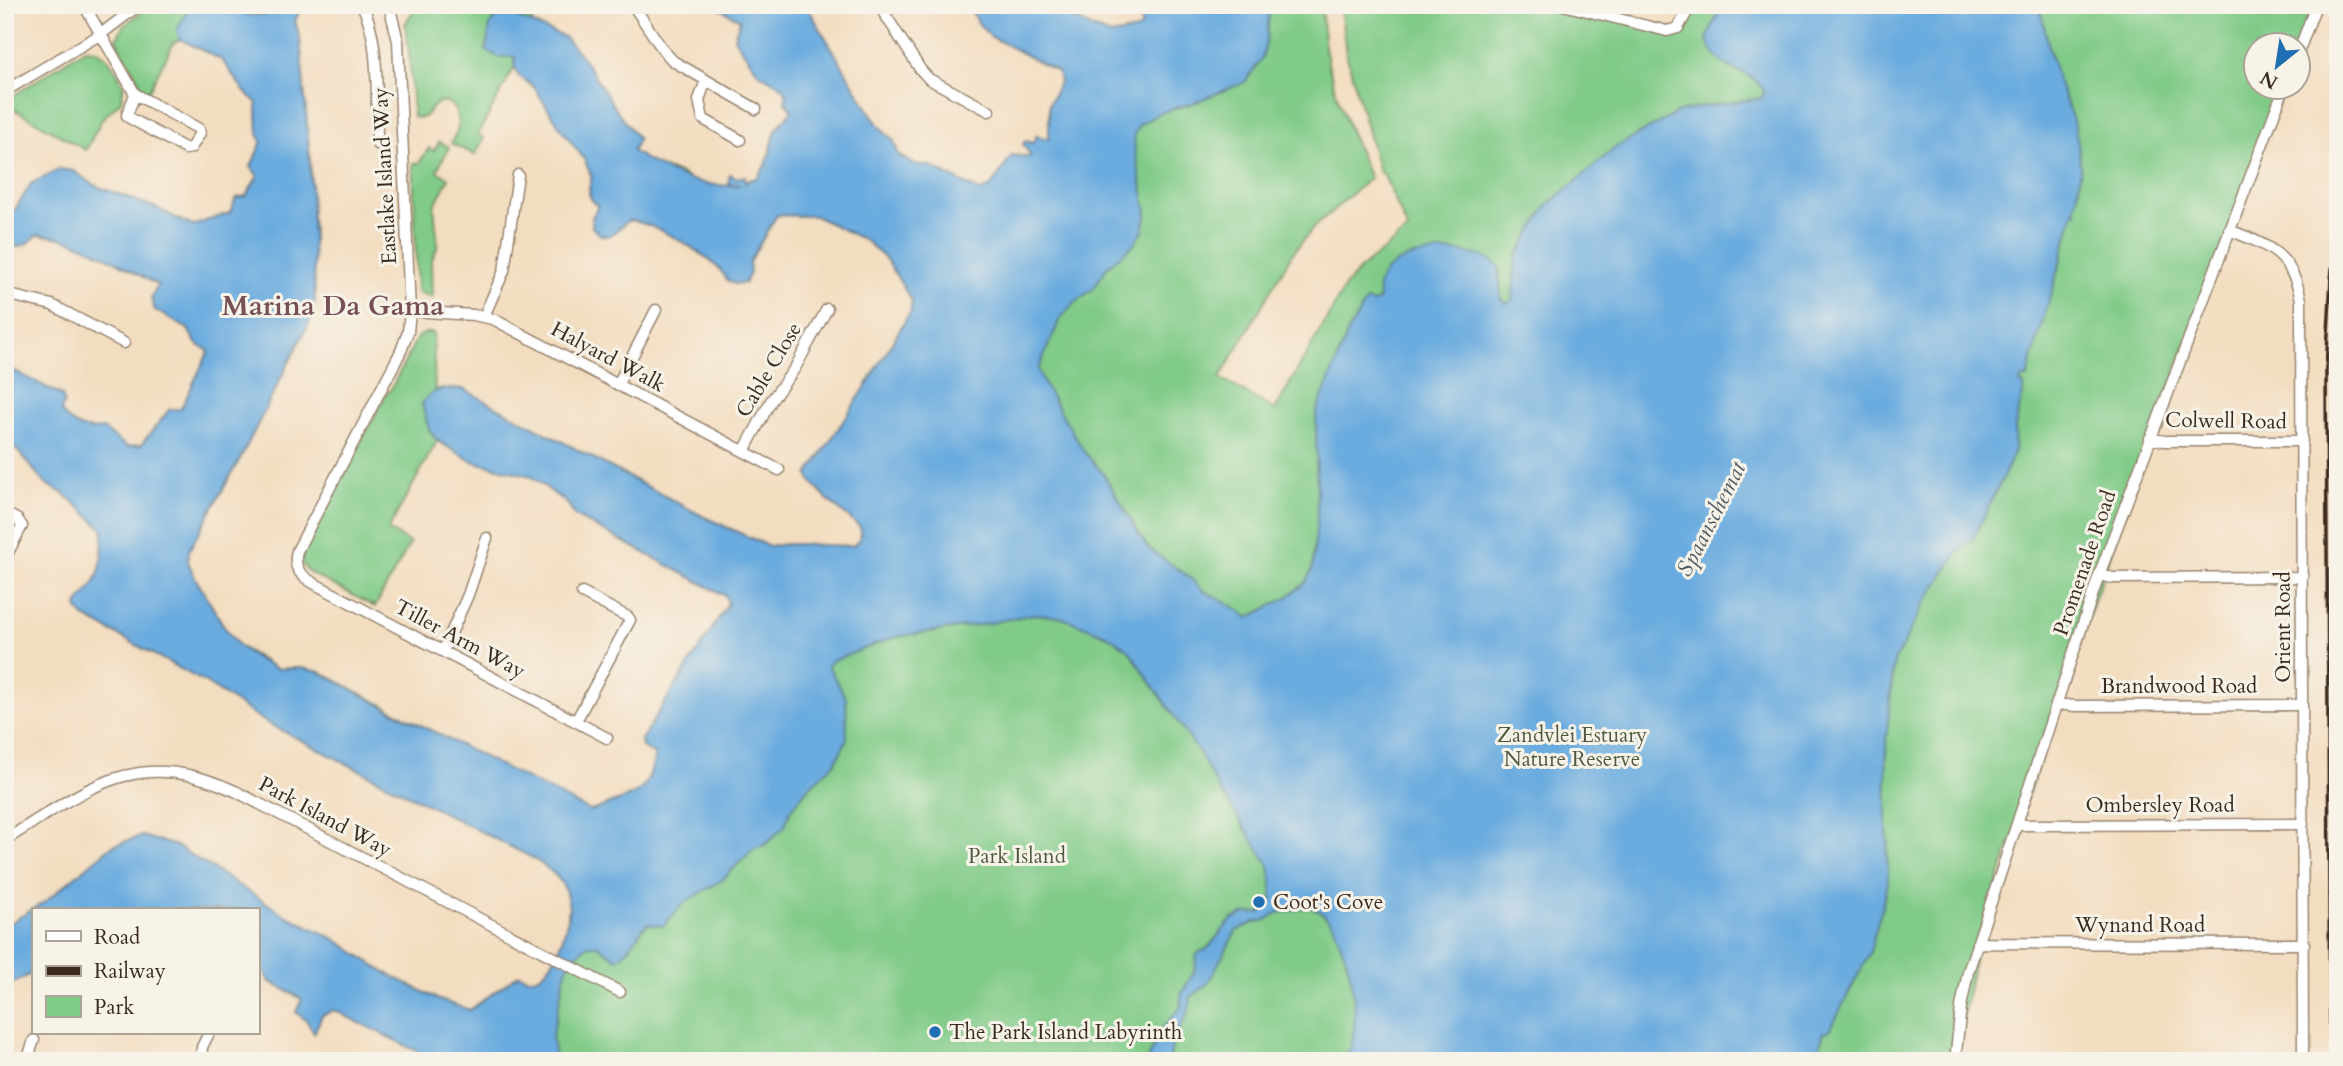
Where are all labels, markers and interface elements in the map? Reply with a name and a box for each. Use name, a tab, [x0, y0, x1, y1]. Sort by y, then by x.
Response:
north arrow	[2242, 32, 2312, 102]
text: N	[2255, 64, 2283, 95]
street label: Eastlake Island Way	[366, 87, 404, 265]
district label: Marina Da Gama	[222, 287, 444, 325]
street label: Halyard Walk	[546, 315, 671, 400]
street label: Cable Close	[729, 317, 809, 423]
street label: Colwell Road	[2165, 405, 2287, 437]
water label: Spaanschemat	[1669, 455, 1754, 582]
street label: Promenade Road	[2047, 486, 2123, 640]
street label: Orient Road	[2269, 571, 2298, 683]
street label: Tiller Arm Way	[390, 592, 530, 686]
street label: Brandwood Road	[2101, 672, 2257, 701]
park label: Zandvlei Estuary Nature Reserve	[1497, 721, 1647, 774]
street label: Park Island Way	[253, 770, 397, 864]
street label: Ombersley Road	[2085, 791, 2235, 820]
park label: Park Island	[968, 842, 1066, 871]
place label: Coot's Cove	[1273, 888, 1383, 917]
marker: Coot's Cove	[1251, 894, 1267, 910]
legend	[32, 908, 259, 1034]
street label: Wynand Road	[2074, 911, 2205, 940]
text: Road	[94, 923, 140, 952]
text: Railway	[94, 957, 166, 986]
text: Park	[94, 993, 135, 1022]
place label: The Park Island Labyrinth	[949, 1018, 1183, 1047]
marker: The Park Island Labyrinth	[927, 1024, 943, 1040]

